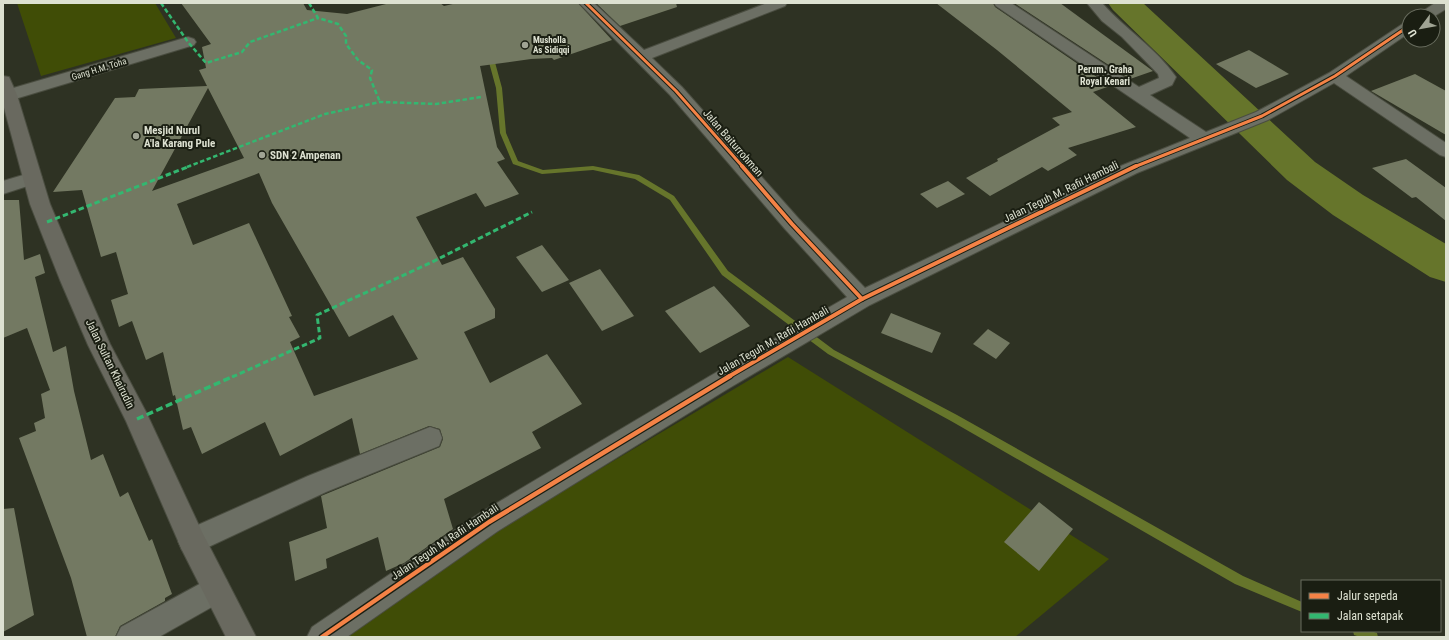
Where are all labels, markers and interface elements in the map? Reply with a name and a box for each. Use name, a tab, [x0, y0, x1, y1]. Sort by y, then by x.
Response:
north arrow	[1401, 8, 1441, 48]
text: U	[1406, 27, 1420, 39]
place label: Musholla As Sidiqqi	[533, 35, 570, 55]
marker: Musholla As Sidiqqi	[520, 40, 530, 50]
street label: Gang H.M. Toha	[70, 56, 128, 82]
district label: Perum. Graha Royal Kenari	[1078, 64, 1133, 87]
street label: Jalan Baiturrohman	[700, 107, 766, 179]
place label: Mesjid Nurul A'la Karang Pule	[144, 124, 215, 150]
marker: Mesjid Nurul A'la Karang Pule	[131, 131, 141, 141]
place label: SDN 2 Ampenan	[270, 149, 341, 162]
marker: SDN 2 Ampenan	[257, 150, 267, 160]
street label: Jalan Teguh M. Rafii Hambali	[1001, 158, 1121, 226]
street label: Jalan Teguh M. Rafii Hambali	[715, 304, 831, 378]
street label: Jalan Sultan Khairudin	[83, 317, 137, 411]
street label: Jalan Teguh M. Rafii Hambali	[389, 501, 501, 583]
legend	[1301, 580, 1441, 632]
text: Jalur sepeda	[1337, 589, 1398, 603]
text: Jalan setapak	[1337, 609, 1404, 623]

